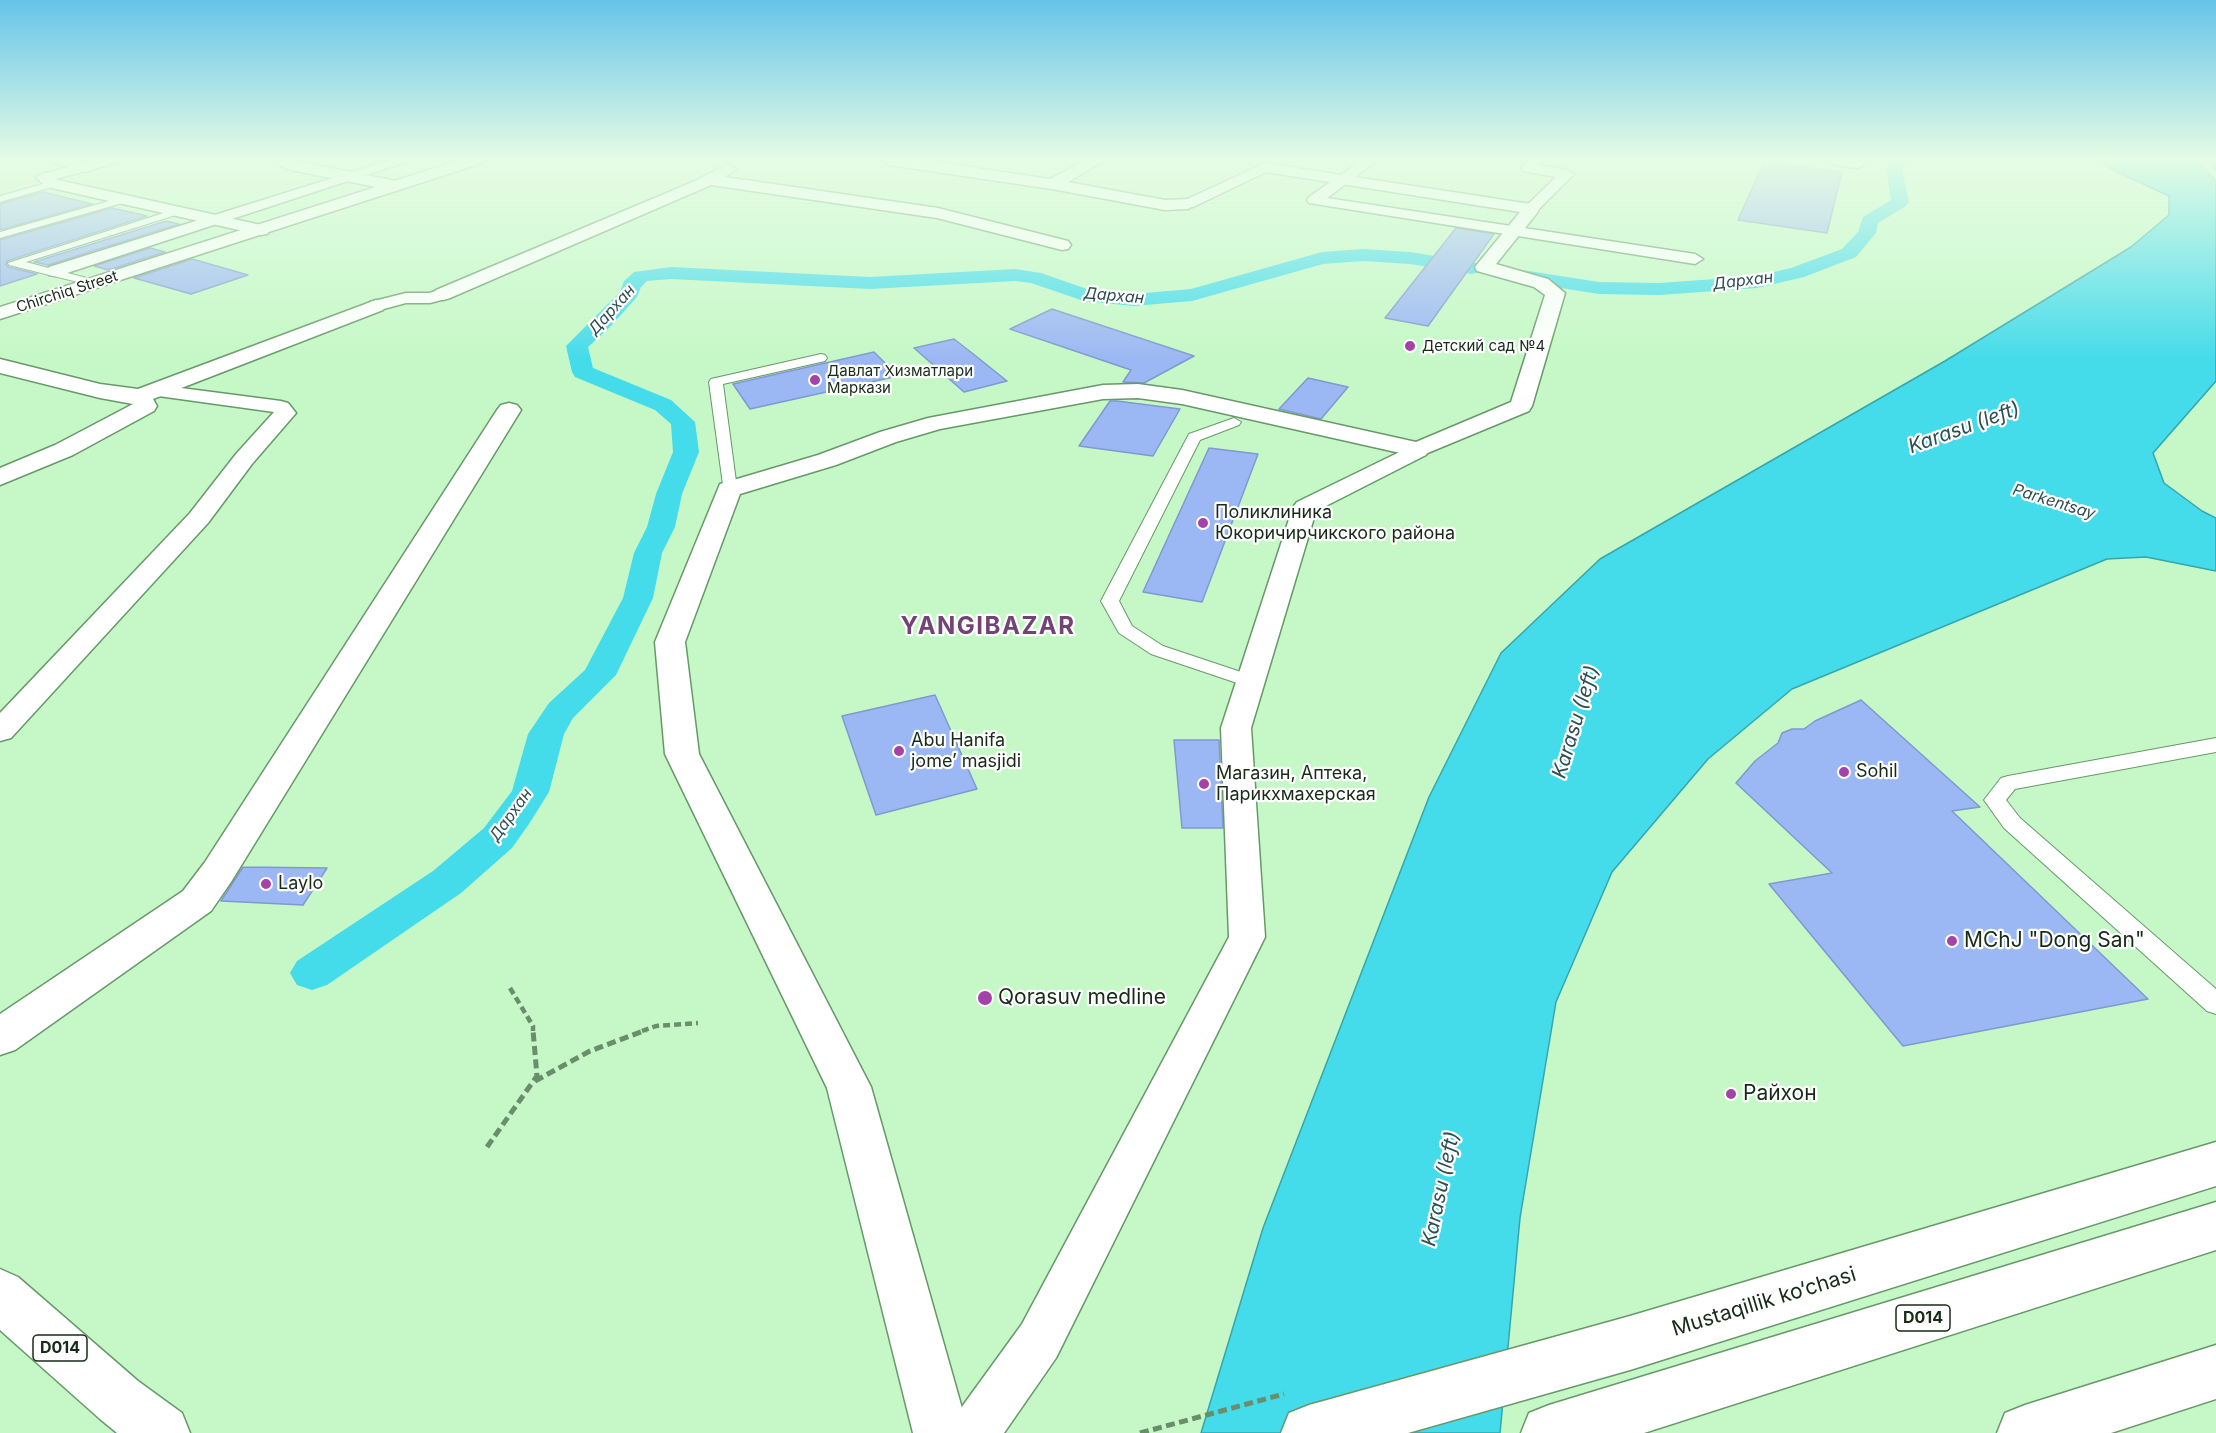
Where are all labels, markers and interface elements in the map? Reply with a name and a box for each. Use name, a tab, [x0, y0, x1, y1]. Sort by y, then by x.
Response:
street label: Chirchiq Street	[14, 267, 120, 317]
water label: Дархан	[1712, 268, 1774, 294]
water label: Дархан	[585, 281, 639, 339]
water label: Дархан	[1083, 284, 1145, 308]
place label: Детский сад №4	[1422, 337, 1545, 355]
marker: Детский сад №4	[1403, 339, 1417, 353]
place label: Давлат Хизматлари Маркази	[827, 362, 973, 397]
marker: Давлат Хизматлари Маркази	[808, 373, 822, 387]
water label: Karasu (left)	[1905, 397, 2023, 459]
water label: Parkentsay	[2010, 480, 2098, 524]
place label: Поликлиника Юкоричирчикского района	[1215, 502, 1455, 544]
marker: Поликлиника Юкоричирчикского района	[1196, 516, 1210, 530]
district label: YANGIBAZAR	[900, 613, 1076, 641]
water label: Karasu (left)	[1547, 663, 1605, 781]
place label: Abu Hanifa jome’ masjidi	[911, 730, 1021, 772]
marker: Abu Hanifa jome’ masjidi	[892, 744, 906, 758]
place label: Sohil	[1856, 761, 1898, 783]
place label: Магазин, Аптека, Парикхмахерская	[1216, 763, 1376, 806]
marker: Sohil	[1837, 765, 1851, 779]
marker: Магазин, Аптека, Парикхмахерская	[1197, 777, 1211, 791]
water label: Дархан	[485, 785, 537, 845]
place label: Laylo	[278, 873, 323, 895]
marker: Laylo	[259, 877, 273, 891]
place label: MChJ "Dong San"	[1964, 928, 2145, 954]
marker: MChJ "Dong San"	[1945, 934, 1959, 948]
place label: Qorasuv medline	[998, 985, 1166, 1011]
marker: Qorasuv medline	[976, 989, 994, 1007]
place label: Райхон	[1743, 1081, 1817, 1107]
marker: Райхон	[1724, 1087, 1738, 1101]
water label: Karasu (left)	[1417, 1129, 1465, 1249]
street label: Mustaqillik ko‘chasi	[1669, 1262, 1859, 1342]
road number: D014	[1896, 1305, 1950, 1331]
road number: D014	[33, 1335, 87, 1361]

